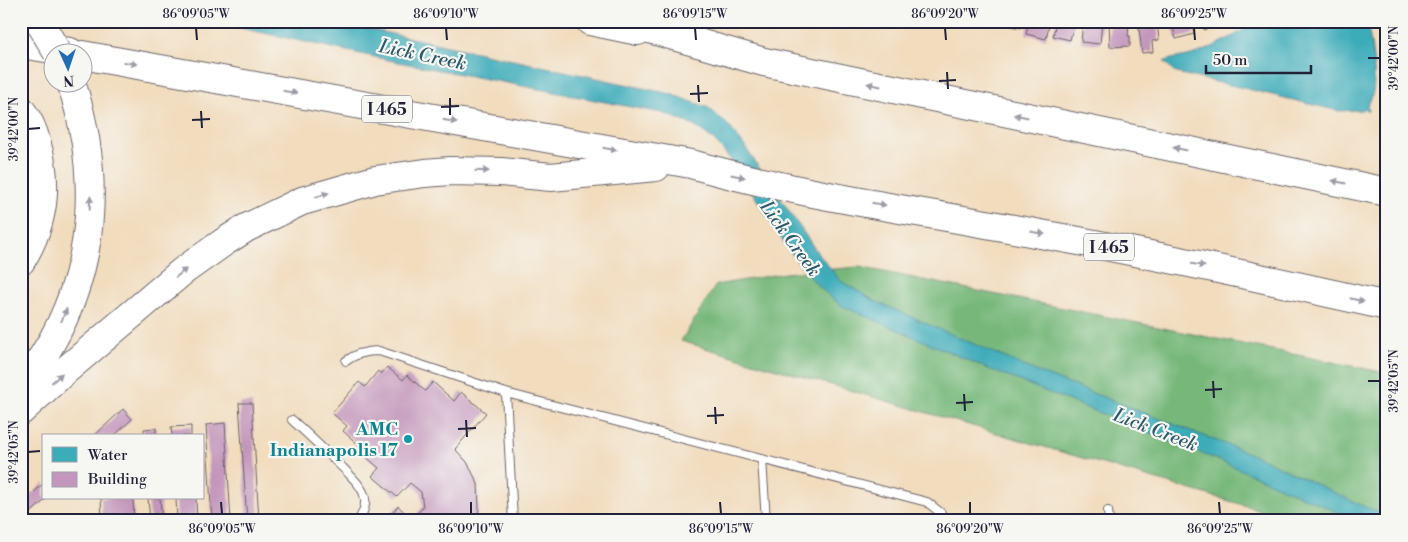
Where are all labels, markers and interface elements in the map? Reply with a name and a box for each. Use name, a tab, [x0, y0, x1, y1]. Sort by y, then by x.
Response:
text: 86°09'05"W	[162, 7, 231, 22]
text: 86°09'10"W	[413, 7, 480, 22]
text: 86°09'15"W	[663, 7, 728, 22]
text: 86°09'20"W	[911, 7, 980, 22]
text: 86°09'25"W	[1161, 7, 1228, 22]
text: 39°42'00"N	[1387, 26, 1402, 90]
water label: Lick Creek	[376, 34, 469, 76]
north arrow	[42, 42, 92, 92]
scale bar	[1206, 42, 1310, 74]
text: 50 m	[1213, 51, 1247, 70]
one-way arrow	[123, 60, 139, 68]
text: N	[63, 71, 75, 89]
one-way arrow	[867, 81, 882, 89]
one-way arrow	[283, 88, 298, 96]
road number: I 465	[362, 96, 412, 122]
text: 39°42'00"N	[7, 97, 22, 161]
one-way arrow	[1013, 112, 1029, 120]
one-way arrow	[443, 117, 459, 125]
one-way arrow	[1172, 145, 1188, 153]
one-way arrow	[603, 146, 619, 154]
one-way arrow	[474, 167, 490, 175]
one-way arrow	[730, 172, 746, 180]
one-way arrow	[1331, 178, 1347, 186]
one-way arrow	[315, 191, 330, 198]
one-way arrow	[86, 195, 94, 211]
water label: Lick Creek	[754, 195, 826, 281]
one-way arrow	[871, 201, 887, 209]
one-way arrow	[1031, 230, 1047, 238]
road number: I 465	[1084, 233, 1134, 260]
one-way arrow	[1190, 262, 1206, 270]
one-way arrow	[174, 267, 187, 278]
one-way arrow	[1349, 296, 1365, 304]
one-way arrow	[60, 307, 68, 322]
text: 39°42'05"N	[1387, 349, 1402, 413]
one-way arrow	[51, 372, 63, 384]
water label: Lick Creek	[1109, 403, 1201, 457]
place label: AMC Indianapolis 17	[270, 418, 398, 462]
text: 39°42'05"N	[7, 420, 22, 484]
marker: AMC Indianapolis 17	[402, 433, 414, 445]
legend	[42, 434, 205, 500]
text: Water	[87, 446, 128, 465]
text: Building	[87, 470, 147, 489]
text: 86°09'05"W	[188, 522, 257, 537]
text: 86°09'10"W	[438, 522, 505, 537]
text: 86°09'15"W	[689, 522, 754, 537]
text: 86°09'20"W	[936, 522, 1005, 537]
text: 86°09'25"W	[1187, 522, 1254, 537]

